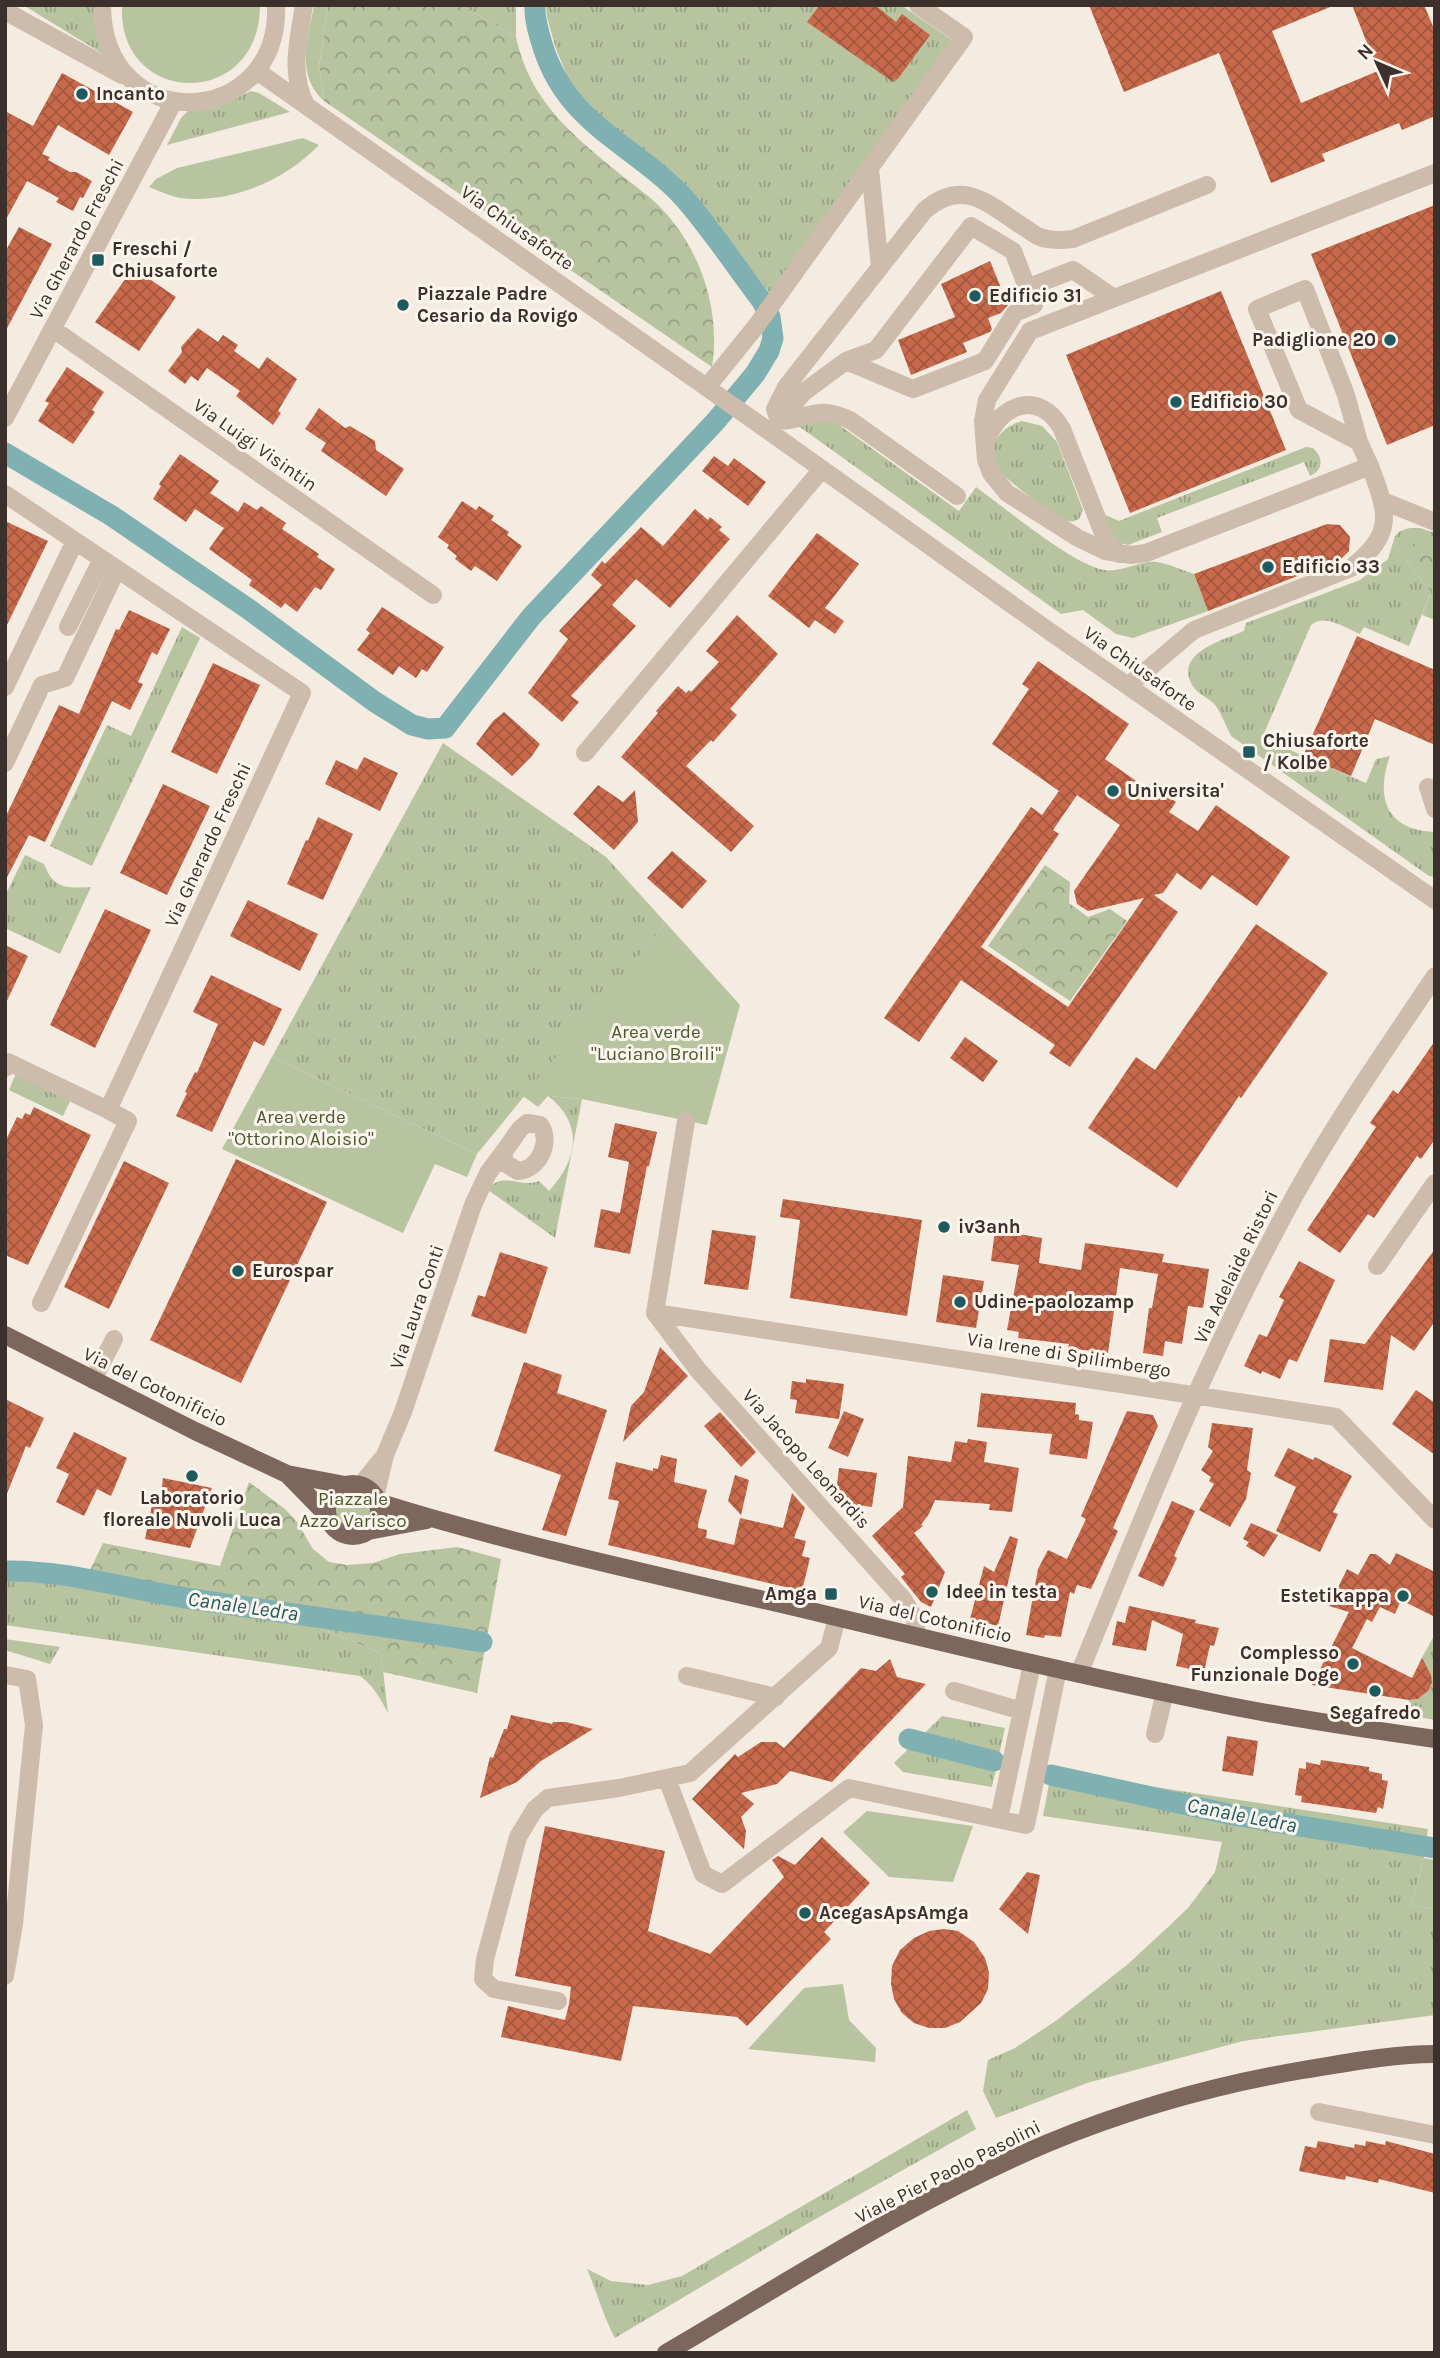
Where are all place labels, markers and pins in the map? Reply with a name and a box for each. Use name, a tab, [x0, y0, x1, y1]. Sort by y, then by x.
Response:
place label: Incanto	[96, 83, 165, 105]
marker: Incanto	[74, 86, 90, 102]
place label: Freschi / Chiusaforte	[112, 238, 218, 282]
marker: Freschi / Chiusaforte	[90, 252, 106, 268]
place label: Piazzale Padre Cesario da Rovigo	[417, 283, 578, 327]
place label: Edificio 31	[989, 285, 1082, 307]
marker: Edificio 31	[967, 288, 983, 304]
marker: Piazzale Padre Cesario da Rovigo	[395, 297, 411, 313]
place label: Padiglione 20	[1252, 329, 1376, 351]
marker: Padiglione 20	[1382, 332, 1398, 348]
place label: Edificio 30	[1190, 391, 1288, 413]
marker: Edificio 30	[1168, 394, 1184, 410]
place label: Edificio 33	[1282, 556, 1380, 578]
marker: Edificio 33	[1260, 559, 1276, 575]
place label: Chiusaforte / Kolbe	[1263, 730, 1369, 774]
marker: Chiusaforte / Kolbe	[1241, 744, 1257, 760]
place label: Universita'	[1127, 780, 1224, 802]
marker: Universita'	[1105, 783, 1121, 799]
place label: iv3anh	[958, 1216, 1021, 1238]
marker: iv3anh	[936, 1219, 952, 1235]
place label: Eurospar	[252, 1260, 334, 1282]
marker: Eurospar	[230, 1263, 246, 1279]
place label: Udine-paolozamp	[974, 1291, 1134, 1313]
marker: Udine-paolozamp	[952, 1294, 968, 1310]
marker: Laboratorio floreale Nuvoli Luca	[184, 1468, 200, 1484]
place label: Laboratorio floreale Nuvoli Luca	[103, 1487, 281, 1531]
place label: Idee in testa	[946, 1581, 1057, 1603]
place label: Amga	[765, 1583, 817, 1605]
marker: Idee in testa	[924, 1584, 940, 1600]
place label: Estetikappa	[1280, 1585, 1389, 1607]
marker: Amga	[823, 1586, 839, 1602]
marker: Estetikappa	[1395, 1588, 1411, 1604]
place label: Complesso Funzionale Doge	[1190, 1642, 1339, 1686]
marker: Complesso Funzionale Doge	[1345, 1656, 1361, 1672]
marker: Segafredo	[1367, 1683, 1383, 1699]
place label: Segafredo	[1329, 1702, 1421, 1724]
place label: AcegasApsAmga	[819, 1902, 969, 1924]
marker: AcegasApsAmga	[797, 1905, 813, 1921]

